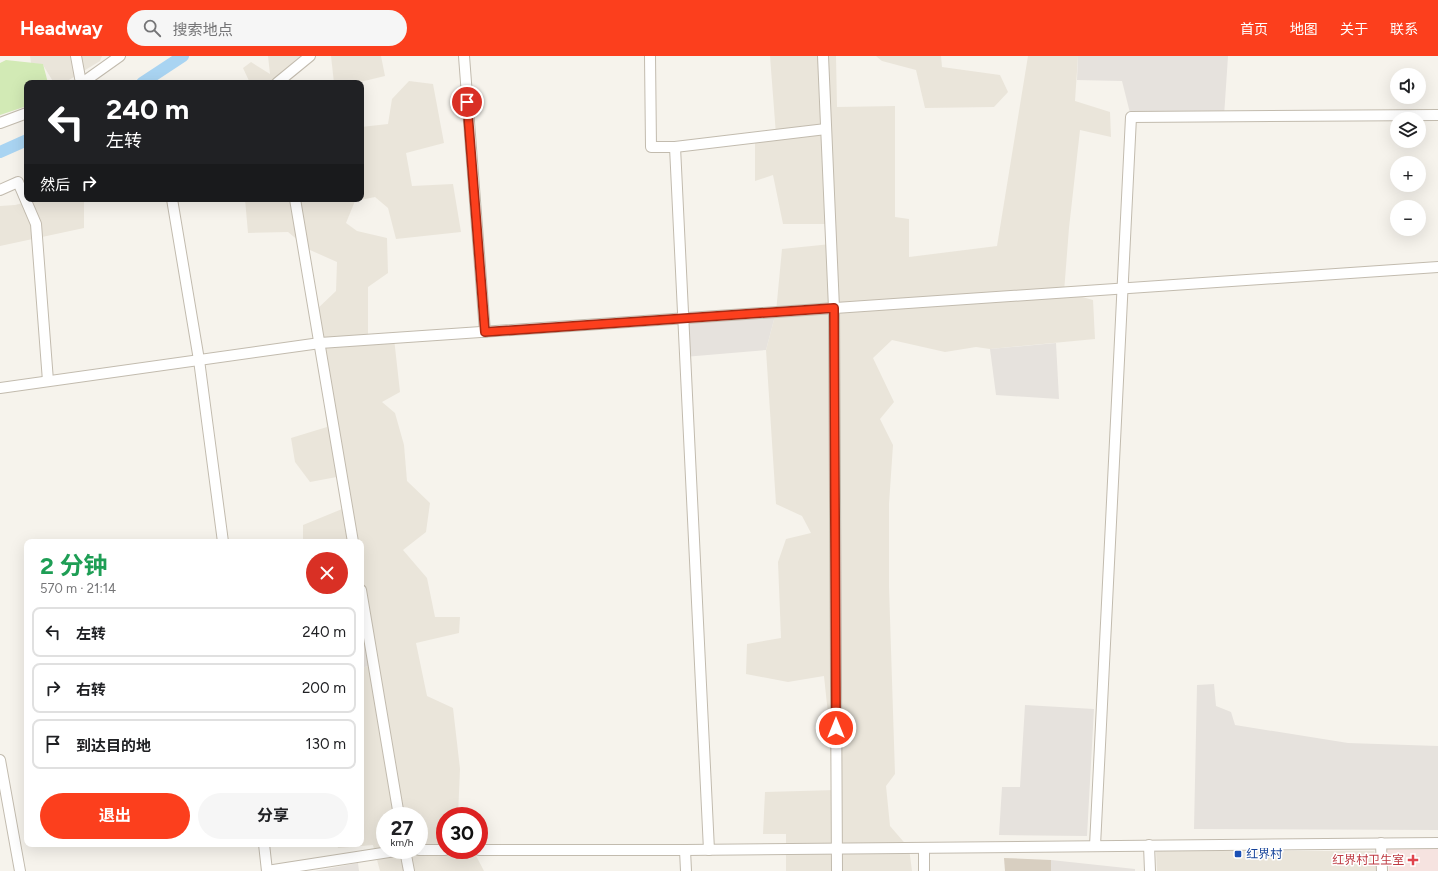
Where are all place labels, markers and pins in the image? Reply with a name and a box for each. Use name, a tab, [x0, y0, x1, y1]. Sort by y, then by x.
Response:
pin	[450, 85, 484, 119]
place label: 红界村	[1246, 847, 1283, 861]
marker: 红界村	[1233, 849, 1243, 859]
place label: 红界村卫生室	[1332, 853, 1404, 867]
marker: 红界村卫生室	[1407, 854, 1419, 866]

